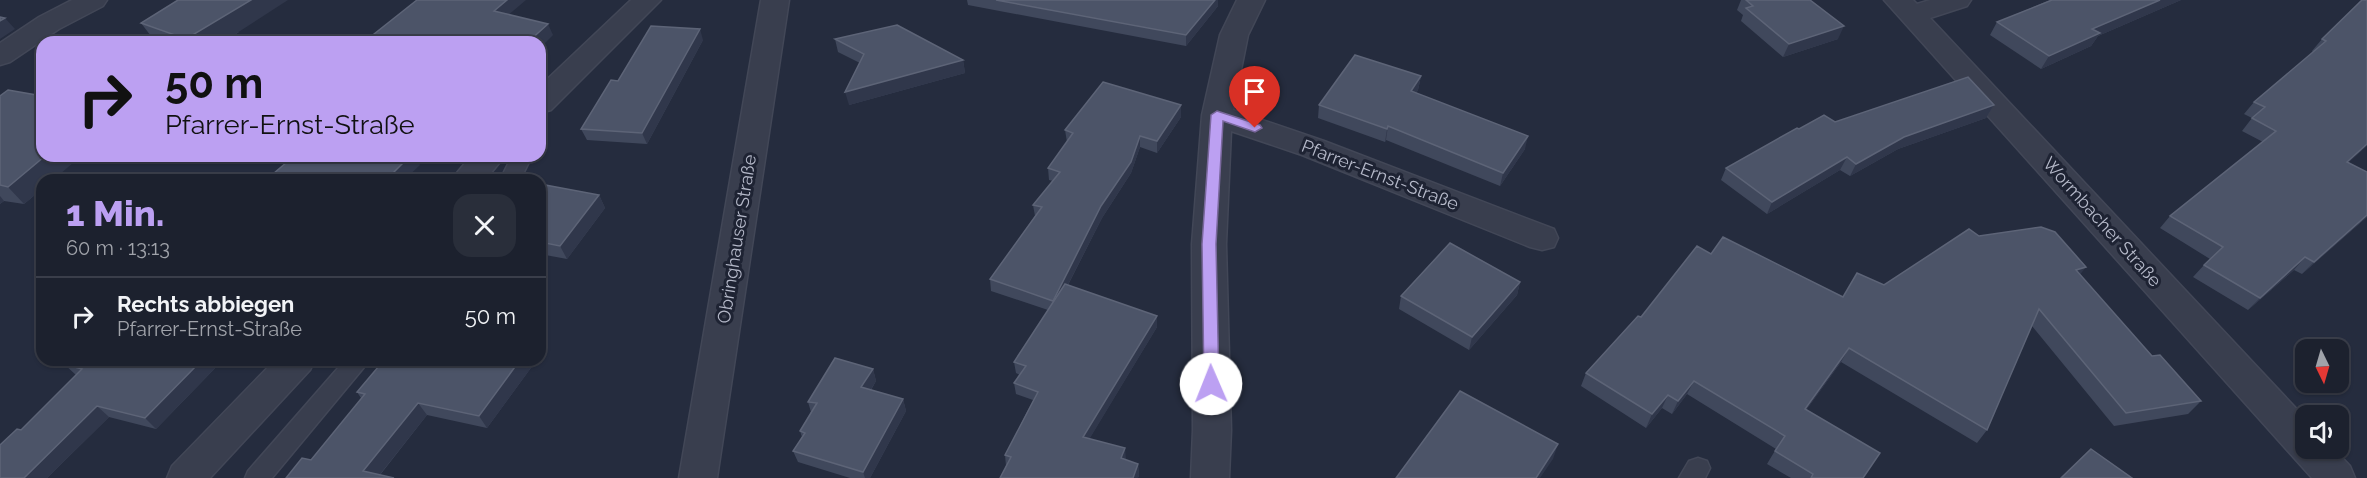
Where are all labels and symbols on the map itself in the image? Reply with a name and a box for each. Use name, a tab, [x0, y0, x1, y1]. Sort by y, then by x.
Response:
pin	[1229, 66, 1280, 128]
street label: Pfarrer-Ernst-Straße	[1299, 135, 1462, 214]
street label: Obringhauser Straße	[713, 153, 760, 325]
street label: Wormbacher Straße	[2039, 153, 2166, 291]
north arrow	[2295, 339, 2349, 393]
position arrow	[1179, 352, 1243, 416]

